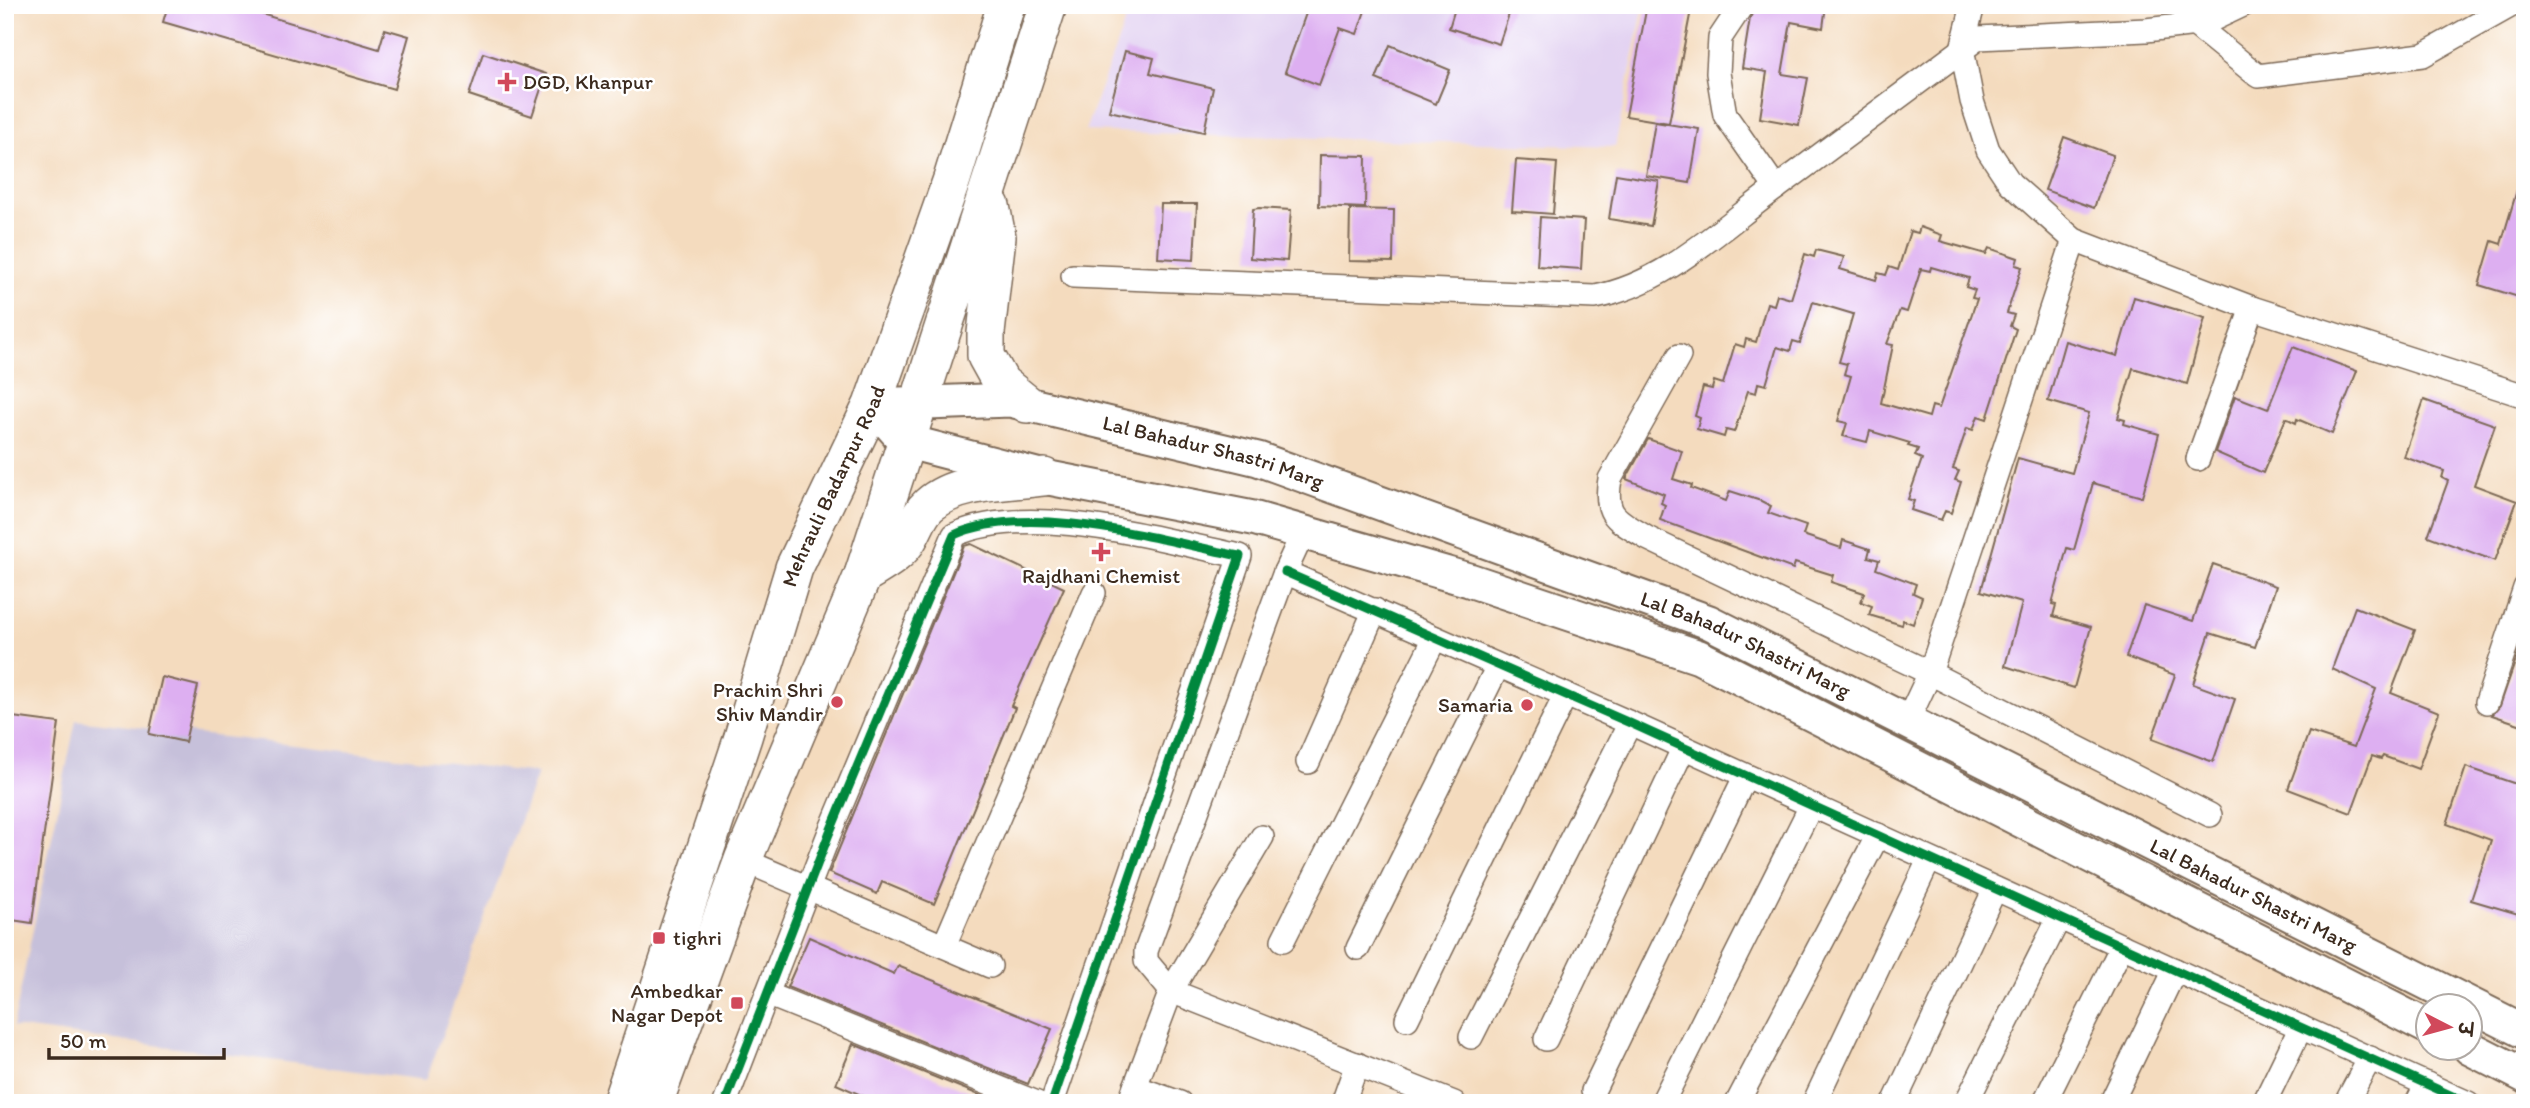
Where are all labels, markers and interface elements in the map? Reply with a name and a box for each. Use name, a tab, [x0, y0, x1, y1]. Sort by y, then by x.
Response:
place label: DGD, Khanpur	[523, 69, 653, 94]
marker: DGD, Khanpur	[497, 72, 517, 92]
street label: Mehrauli Badarpur Road	[776, 382, 890, 590]
street label: Lal Bahadur Shastri Marg	[1100, 409, 1328, 494]
marker: Rajdhani Chemist	[1093, 544, 1109, 560]
place label: Rajdhani Chemist	[1022, 563, 1180, 588]
street label: Lal Bahadur Shastri Marg	[1637, 585, 1855, 703]
place label: Prachin Shri Shiv Mandir	[713, 677, 823, 726]
place label: Samaria	[1438, 692, 1513, 717]
marker: Prachin Shri Shiv Mandir	[829, 694, 845, 710]
marker: Samaria	[1519, 697, 1535, 713]
street label: Lal Bahadur Shastri Marg	[2146, 833, 2362, 958]
place label: tighri	[673, 925, 722, 950]
marker: tighri	[651, 930, 667, 946]
place label: Ambedkar Nagar Depot	[611, 978, 723, 1027]
north arrow	[2414, 992, 2484, 1062]
marker: Ambedkar Nagar Depot	[729, 995, 745, 1011]
scale bar	[49, 1017, 224, 1061]
text: उ	[2453, 1019, 2478, 1039]
text: 50 m	[60, 1028, 107, 1053]

